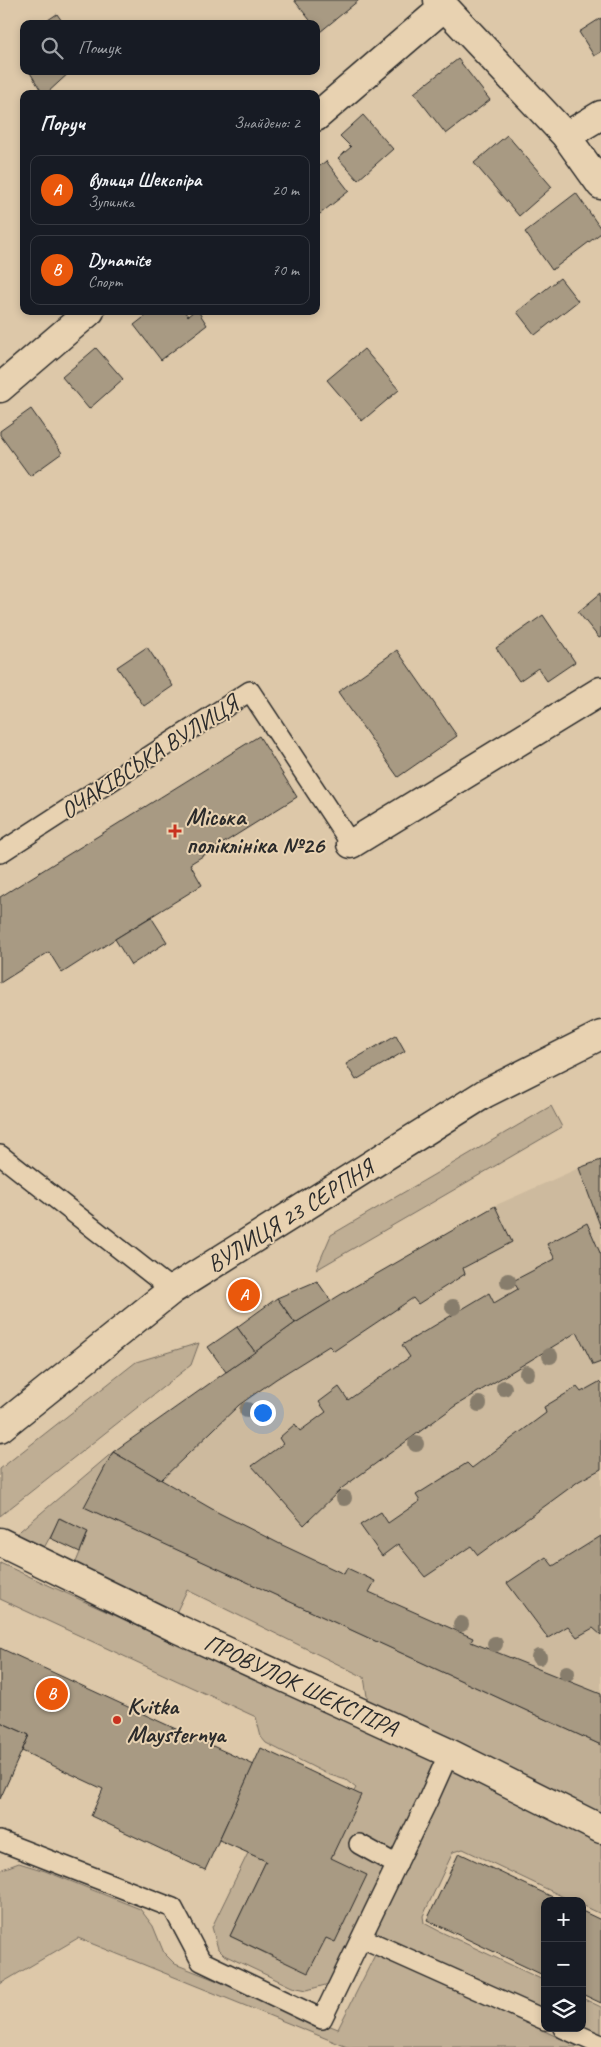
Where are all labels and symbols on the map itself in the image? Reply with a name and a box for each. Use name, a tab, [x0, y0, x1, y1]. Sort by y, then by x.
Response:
street label: ОЧАКІВСЬКА ВУЛИЦЯ	[55, 686, 247, 826]
place label: Міська поліклініка №26	[186, 802, 326, 860]
marker: Міська поліклініка №26	[168, 824, 182, 838]
street label: ВУЛИЦЯ 23 СЕРПНЯ	[201, 1151, 382, 1279]
pin: A	[228, 1276, 260, 1314]
your location	[250, 1400, 276, 1426]
street label: ПРОВУЛОК ШЕКСПІРА	[200, 1627, 403, 1743]
pin: B	[36, 1675, 68, 1713]
place label: Kvitka Maysternya	[127, 1691, 227, 1749]
marker: Kvitka Maysternya	[111, 1714, 123, 1726]

